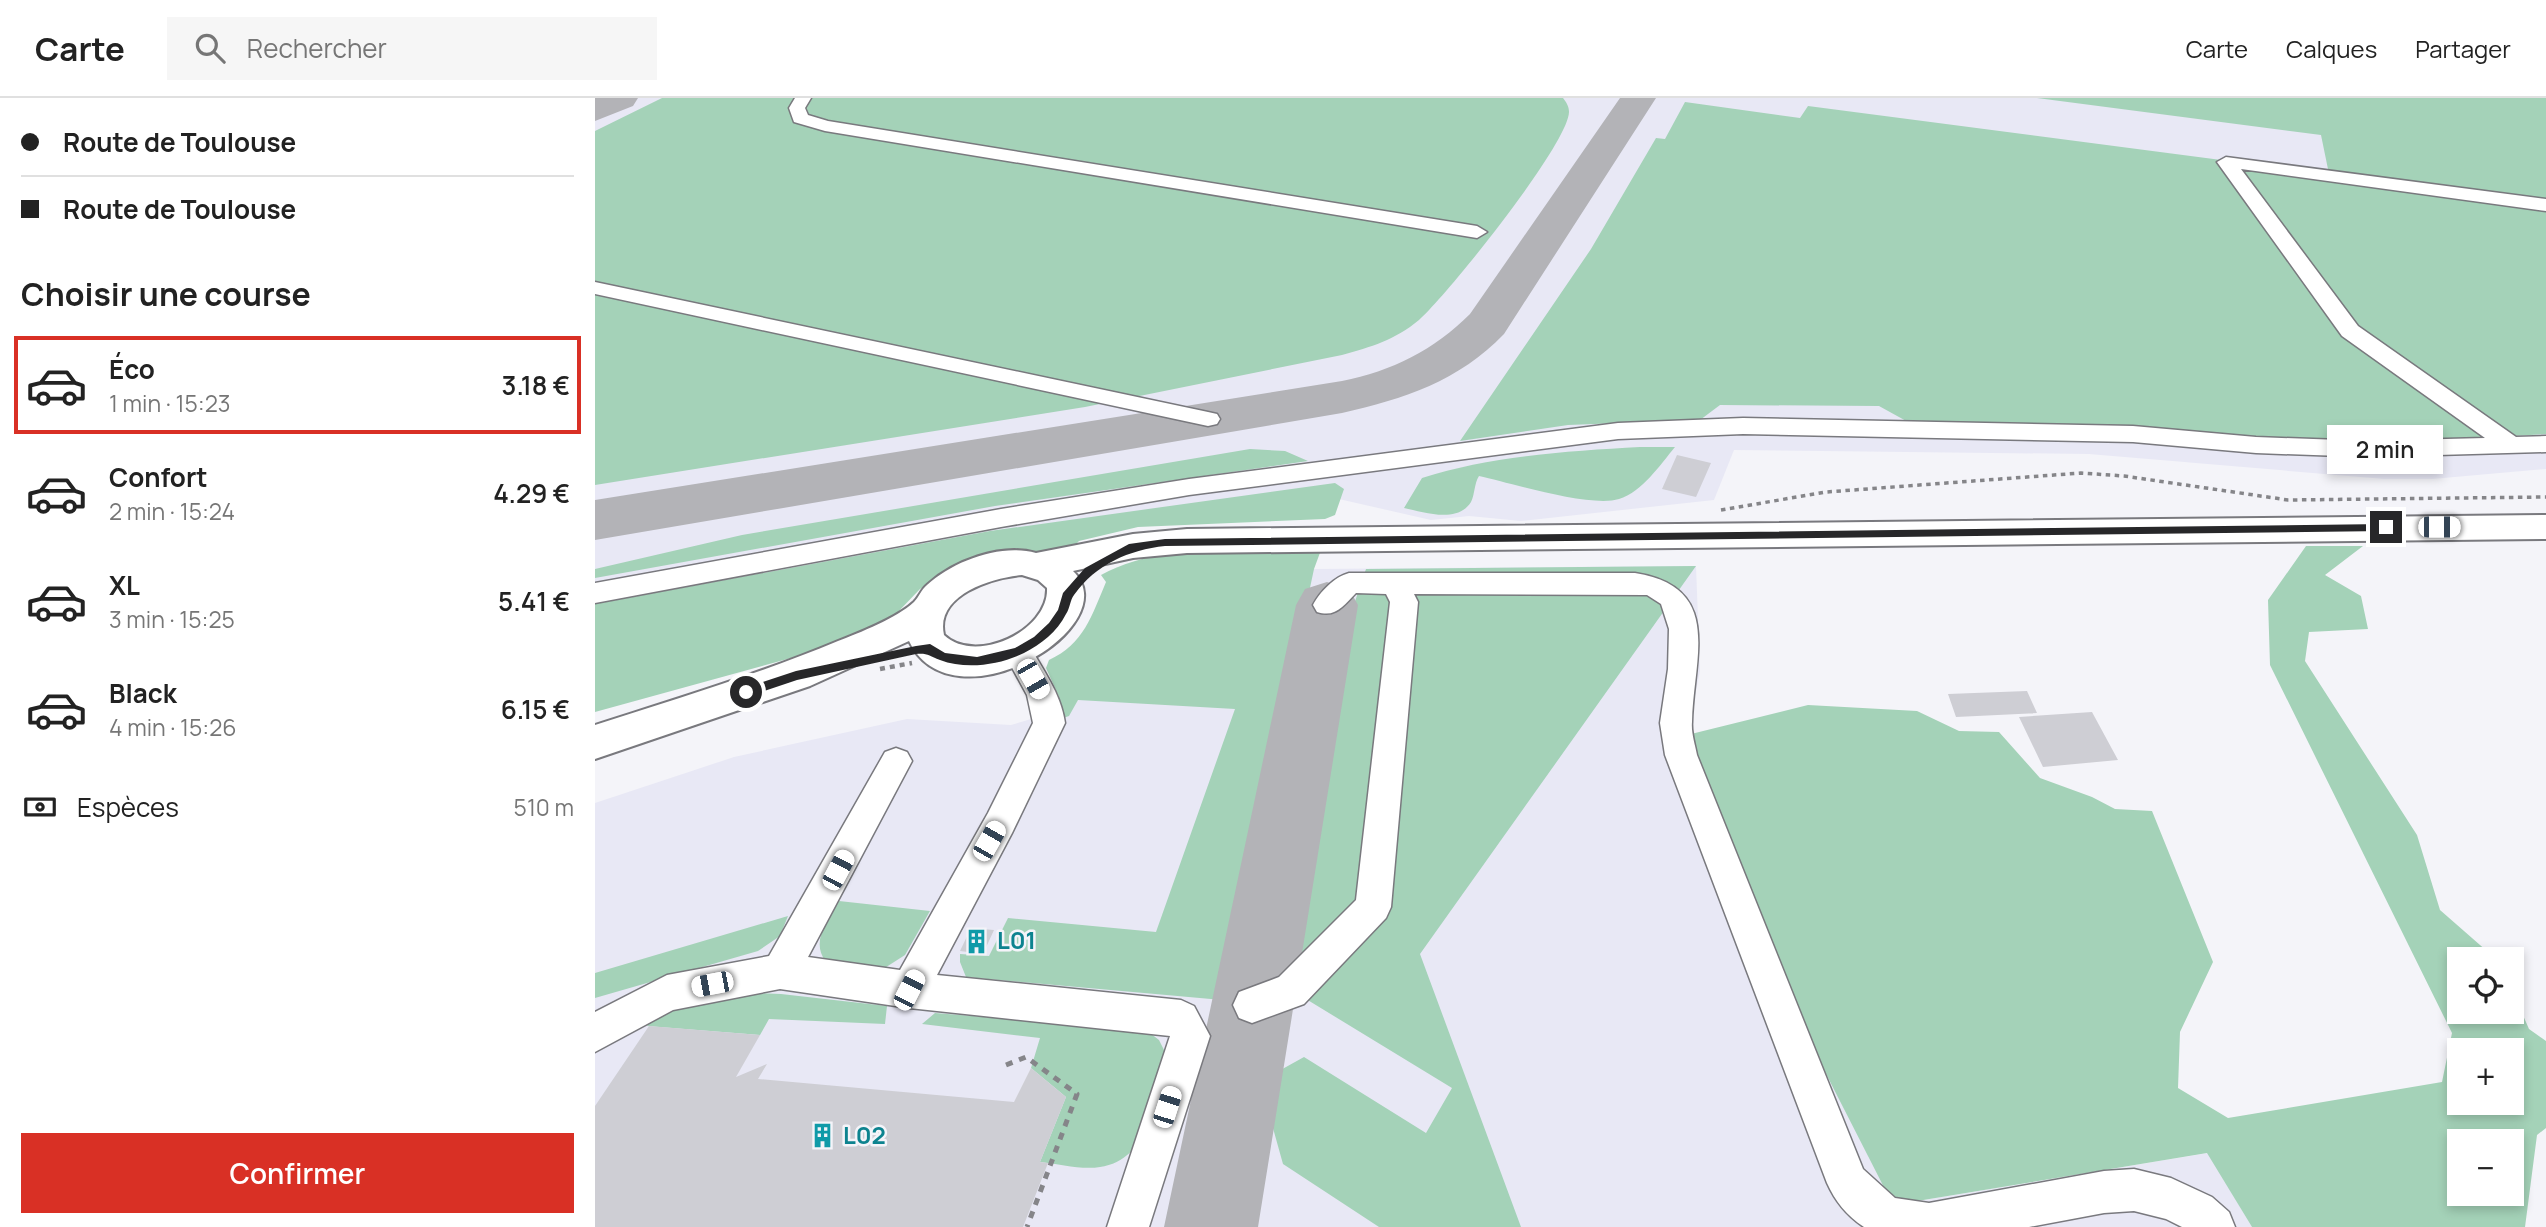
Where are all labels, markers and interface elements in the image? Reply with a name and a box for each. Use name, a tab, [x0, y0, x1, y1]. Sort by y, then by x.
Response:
search box	[167, 17, 657, 80]
text: Carte	[35, 26, 125, 71]
icon: search	[191, 29, 229, 67]
text: Rechercher	[247, 30, 387, 66]
text: Carte	[2186, 32, 2248, 65]
text: Calques	[2286, 32, 2377, 65]
text: Partager	[2415, 32, 2511, 65]
text: Route de Toulouse	[63, 124, 296, 160]
text: Route de Toulouse	[63, 191, 296, 227]
text: Choisir une course	[21, 272, 311, 316]
text: Éco	[109, 351, 155, 387]
icon: car	[25, 354, 88, 417]
text: 3.18 €	[502, 367, 570, 403]
text: 1 min · 15:23	[109, 387, 230, 419]
callout: 2 min	[2328, 426, 2444, 474]
text: 2 min	[2356, 433, 2414, 465]
text: Confort	[109, 459, 208, 495]
icon: car	[25, 462, 88, 525]
text: 4.29 €	[493, 475, 570, 511]
text: 2 min · 15:24	[109, 495, 235, 527]
route end	[2370, 511, 2402, 543]
car	[2419, 517, 2461, 538]
text: XL	[109, 567, 140, 603]
icon: car	[25, 570, 88, 633]
text: 5.41 €	[498, 583, 570, 619]
text: 3 min · 15:25	[109, 603, 235, 635]
car	[1014, 656, 1053, 702]
text: Black	[109, 675, 177, 711]
route start	[730, 676, 762, 708]
icon: car	[25, 678, 88, 741]
text: 6.15 €	[501, 691, 570, 727]
text: 4 min · 15:26	[109, 711, 237, 743]
icon: cash	[21, 788, 59, 826]
text: Espèces	[77, 789, 179, 825]
text: 510 m	[514, 791, 574, 823]
car	[970, 818, 1009, 864]
car	[819, 847, 858, 893]
place label: L01	[997, 923, 1036, 956]
building icon: L01	[963, 927, 991, 955]
map controls	[2447, 947, 2524, 1206]
button: locate	[2447, 947, 2524, 1024]
car	[891, 967, 928, 1013]
car	[690, 970, 735, 998]
button: +	[2447, 1038, 2524, 1115]
car	[1151, 1084, 1184, 1130]
place label: L02	[843, 1118, 886, 1151]
building icon: L02	[809, 1122, 837, 1150]
button: −	[2447, 1129, 2524, 1206]
button: Confirmer	[21, 1133, 574, 1213]

